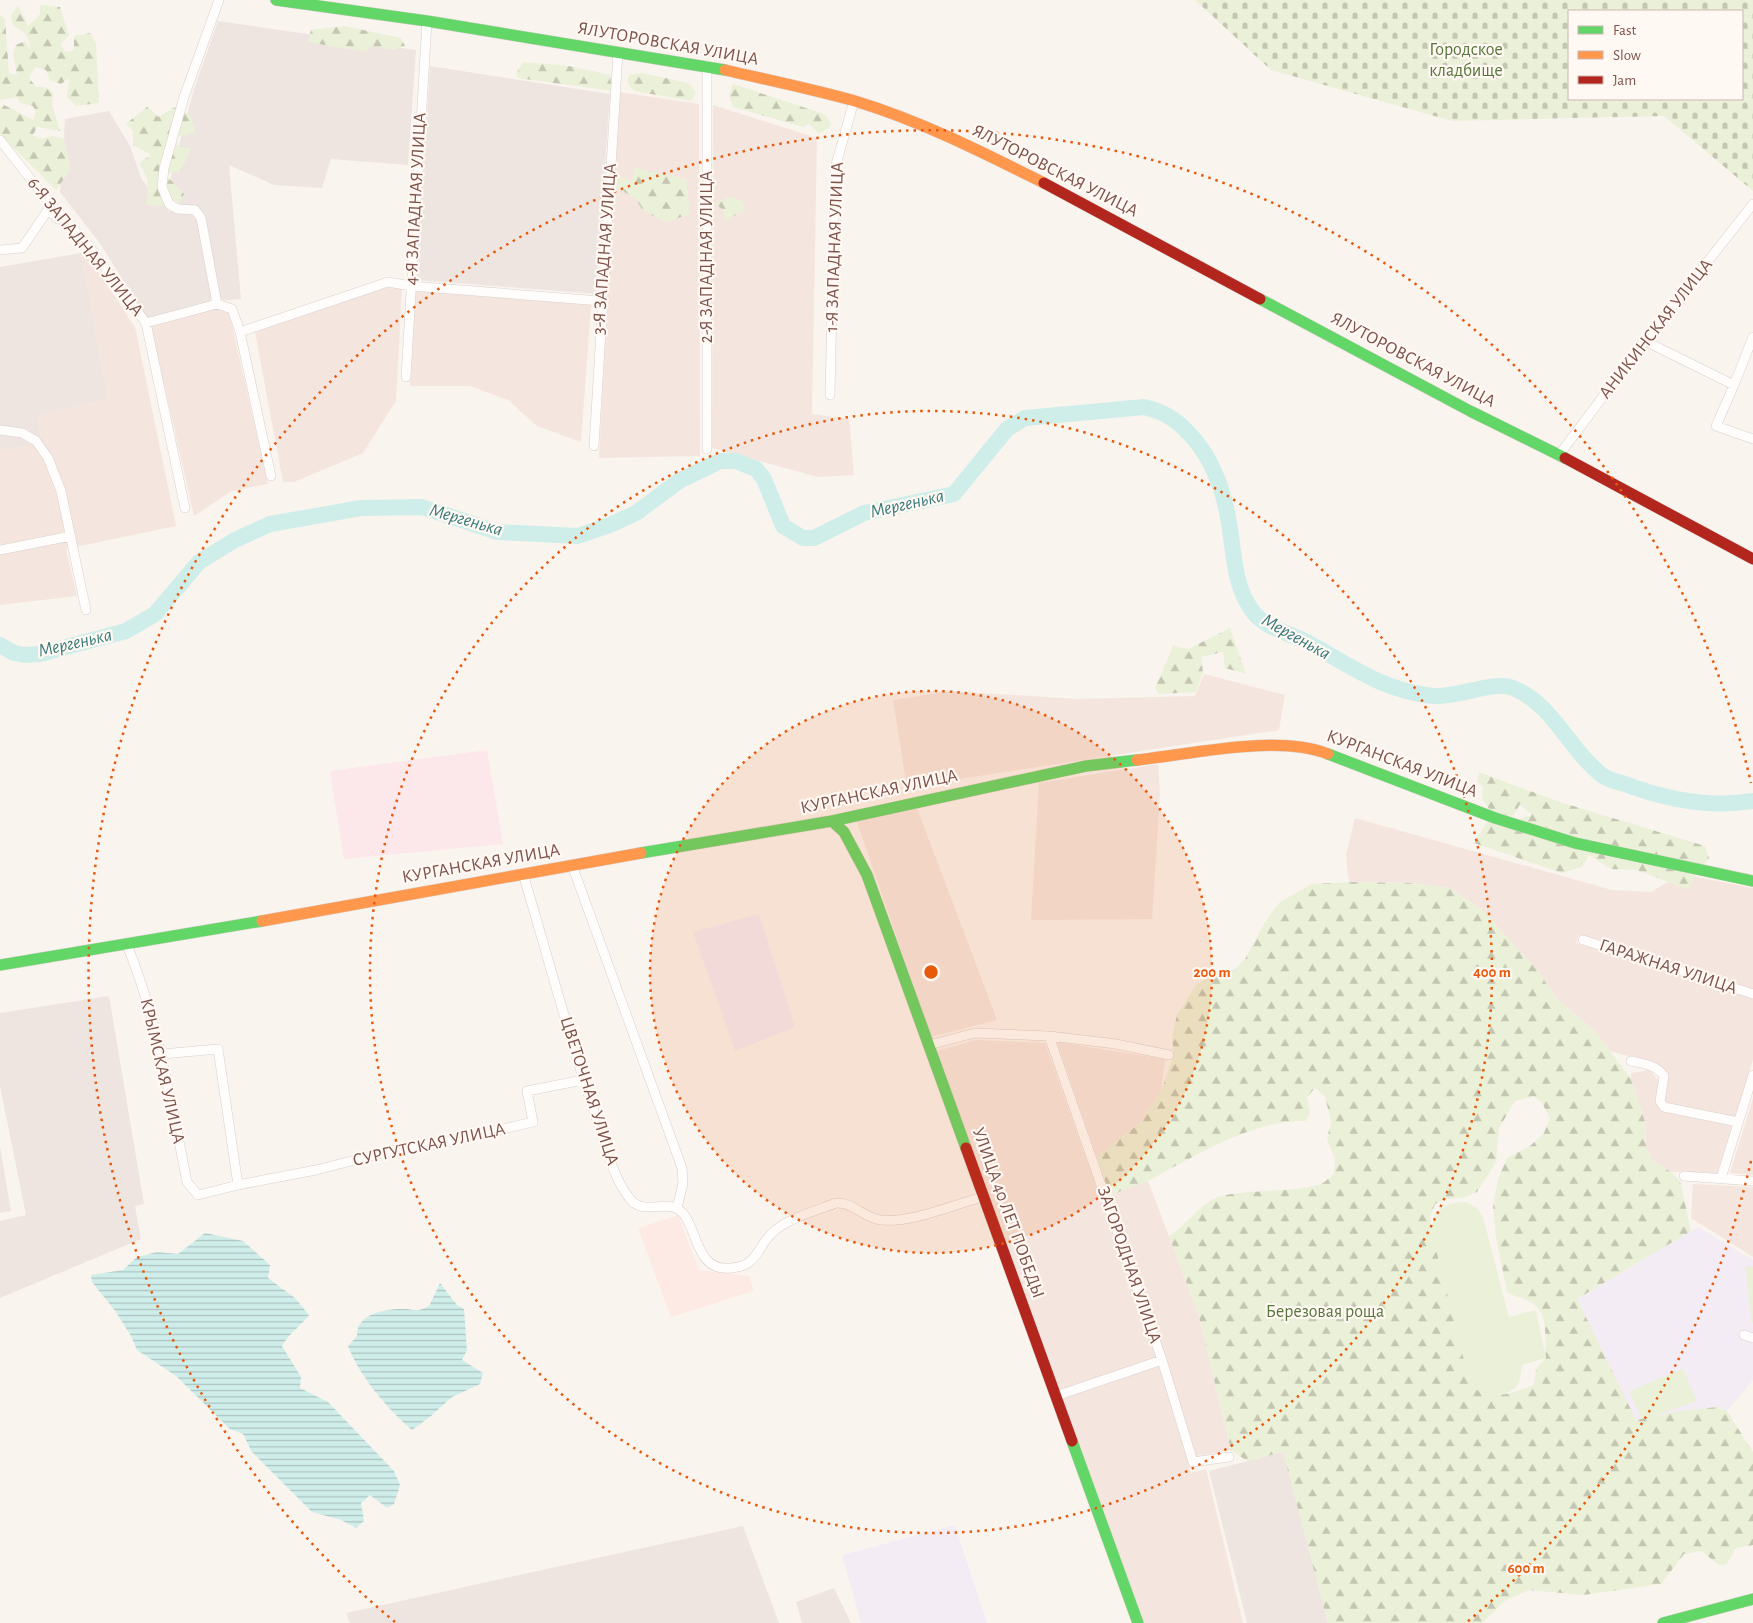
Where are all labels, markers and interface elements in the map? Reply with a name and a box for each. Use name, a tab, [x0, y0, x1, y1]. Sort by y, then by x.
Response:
legend	[1568, 10, 1743, 100]
street label: ЯЛУТОРОВСКАЯ УЛИЦА	[576, 19, 760, 69]
text: Fast	[1613, 23, 1637, 38]
park label: Городское кладбище	[1429, 41, 1503, 80]
text: Slow	[1613, 48, 1641, 63]
text: Jam	[1613, 73, 1636, 88]
street label: 4-Я ЗАПАДНАЯ УЛИЦА	[402, 112, 430, 286]
street label: ЯЛУТОРОВСКАЯ УЛИЦА	[969, 121, 1141, 221]
street label: 1-Я ЗАПАДНАЯ УЛИЦА	[823, 161, 847, 332]
street label: 3-Я ЗАПАДНАЯ УЛИЦА	[590, 162, 620, 335]
street label: 2-Я ЗАПАДНАЯ УЛИЦА	[698, 170, 716, 343]
street label: 6-Я ЗАПАДНАЯ УЛИЦА	[24, 174, 147, 320]
street label: АНИКИНСКАЯ УЛИЦА	[1596, 255, 1716, 402]
street label: ЯЛУТОРОВСКАЯ УЛИЦА	[1328, 309, 1498, 411]
water label: Мергенька	[868, 486, 946, 522]
water label: Мергенька	[427, 501, 505, 539]
water label: Мергенька	[1259, 610, 1333, 664]
water label: Мергенька	[36, 625, 114, 661]
street label: КУРГАНСКАЯ УЛИЦА	[1324, 727, 1480, 801]
street label: КУРГАНСКАЯ УЛИЦА	[799, 766, 960, 817]
street label: КУРГАНСКАЯ УЛИЦА	[401, 841, 562, 887]
street label: ГАРАЖНАЯ УЛИЦА	[1597, 936, 1739, 998]
centre of rings	[922, 963, 940, 981]
text: 200 m	[1193, 965, 1231, 980]
text: 400 m	[1473, 965, 1511, 980]
street label: КРЫМСКАЯ УЛИЦА	[137, 997, 188, 1146]
street label: ЦВЕТОЧНАЯ УЛИЦА	[556, 1014, 622, 1168]
street label: СУРГУТСКАЯ УЛИЦА	[351, 1120, 507, 1170]
street label: УЛИЦА 40 ЛЕТ ПОБЕДЫ	[969, 1125, 1047, 1301]
street label: ЗАГОРОДНАЯ УЛИЦА	[1094, 1184, 1164, 1346]
park label: Березовая роща	[1266, 1303, 1384, 1321]
text: 600 m	[1507, 1561, 1545, 1576]

